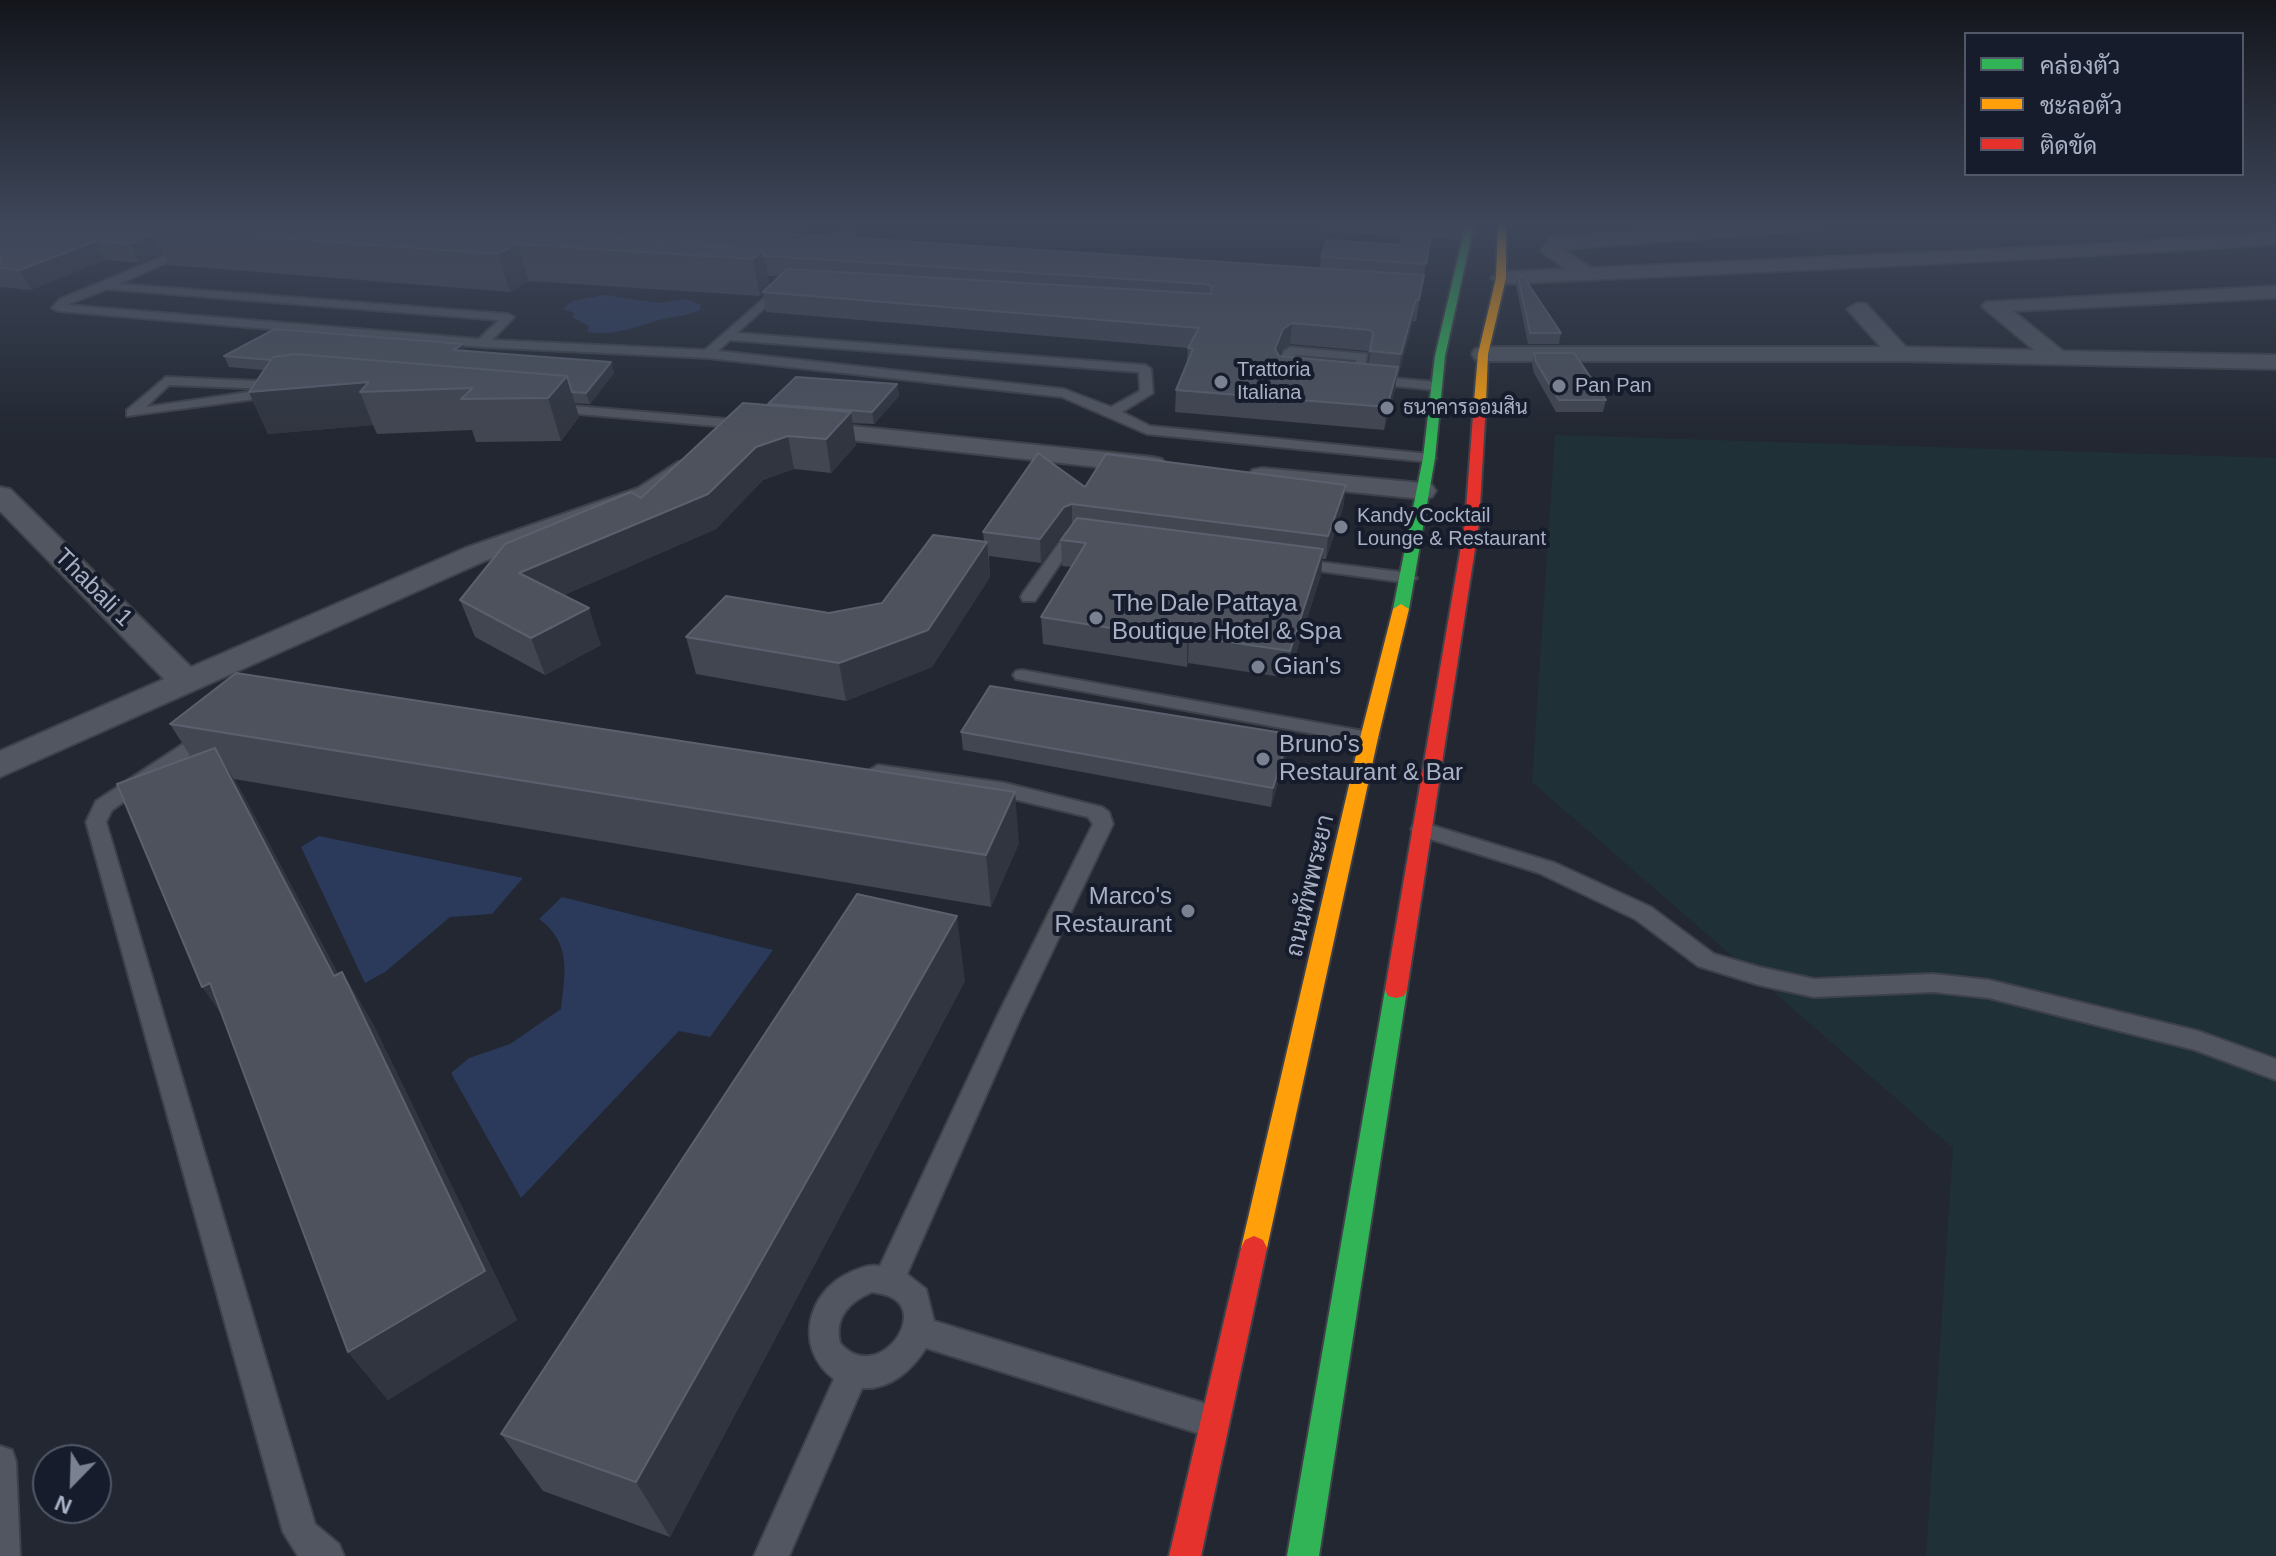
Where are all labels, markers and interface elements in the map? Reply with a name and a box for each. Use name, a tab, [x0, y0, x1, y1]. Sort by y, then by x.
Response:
legend	[1964, 32, 2244, 176]
text: คล่องตัว	[2040, 52, 2120, 79]
text: ชะลอตัว	[2040, 92, 2122, 119]
text: ติดขัด	[2040, 132, 2097, 159]
place label: Trattoria Italiana	[1237, 358, 1311, 405]
marker: Trattoria Italiana	[1212, 373, 1230, 391]
place label: Pan Pan	[1575, 374, 1652, 398]
marker: Pan Pan	[1550, 377, 1568, 395]
place label: ธนาคารออมสิน	[1403, 396, 1528, 420]
marker: ธนาคารออมสิน	[1378, 399, 1396, 417]
place label: Kandy Cocktail Lounge & Restaurant	[1357, 504, 1546, 551]
marker: Kandy Cocktail Lounge & Restaurant	[1332, 518, 1350, 536]
street label: Thabali 1	[48, 543, 138, 633]
place label: The Dale Pattaya Boutique Hotel & Spa	[1112, 590, 1341, 646]
marker: The Dale Pattaya Boutique Hotel & Spa	[1087, 609, 1105, 627]
place label: Gian's	[1274, 653, 1341, 681]
marker: Gian's	[1249, 658, 1267, 676]
place label: Bruno's Restaurant & Bar	[1279, 731, 1463, 787]
marker: Bruno's Restaurant & Bar	[1254, 750, 1272, 768]
street label: ถนนทัพพระยา	[1281, 812, 1341, 960]
place label: Marco's Restaurant	[1055, 883, 1172, 939]
marker: Marco's Restaurant	[1179, 902, 1197, 920]
north arrow	[32, 1444, 112, 1524]
text: N	[51, 1490, 75, 1519]

